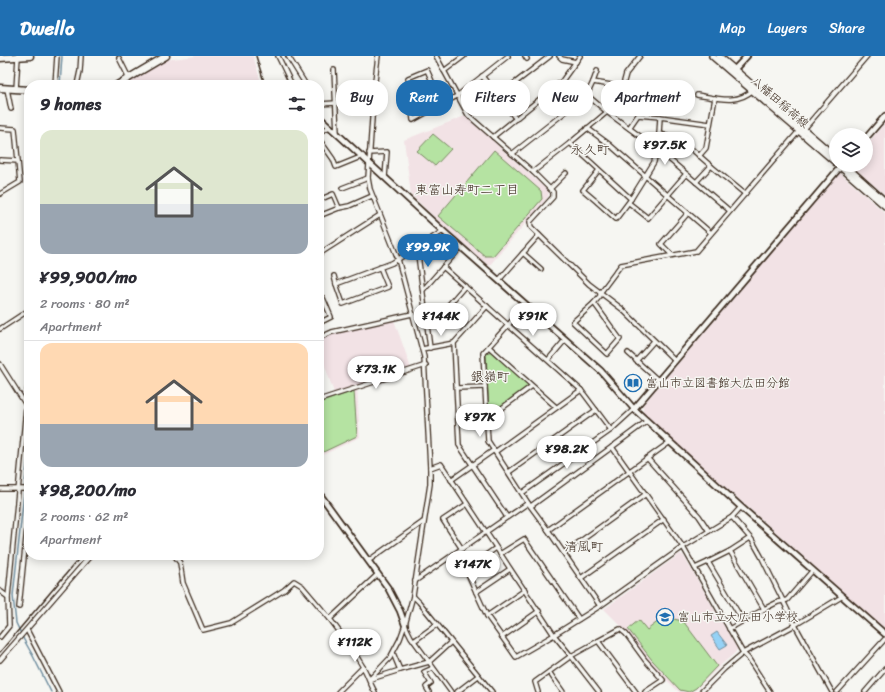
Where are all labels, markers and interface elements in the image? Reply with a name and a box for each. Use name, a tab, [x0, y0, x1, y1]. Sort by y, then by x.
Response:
text: Dwello	[20, 12, 75, 45]
text: Map	[720, 16, 745, 41]
text: Layers	[767, 16, 807, 41]
text: Share	[829, 16, 865, 41]
street label: 八幡田稲荷線	[746, 70, 814, 134]
chip: Buy	[336, 80, 388, 116]
chip: Rent	[396, 80, 453, 116]
chip: Filters	[461, 80, 530, 116]
chip: New	[538, 80, 593, 116]
chip: Apartment	[601, 80, 695, 116]
text: 9 homes	[40, 89, 101, 119]
icon: filters	[286, 93, 308, 115]
map controls	[829, 128, 873, 172]
button: layers	[829, 128, 873, 172]
pin: ¥97.5K	[632, 132, 698, 166]
text: ¥97.5K	[644, 133, 686, 156]
district label: 永久町	[570, 138, 610, 161]
icon: home	[138, 156, 210, 228]
district label: 東富山寿町二丁目	[415, 178, 519, 201]
pin: ¥99.9K	[395, 234, 461, 268]
text: ¥99.9K	[407, 235, 450, 258]
text: ¥99,900/mo	[40, 262, 137, 292]
text: 2 rooms · 80 m²	[40, 292, 130, 315]
pin: ¥144K	[413, 303, 469, 337]
pin: ¥91K	[509, 303, 557, 337]
text: ¥144K	[423, 304, 459, 327]
text: ¥91K	[519, 304, 547, 327]
text: Apartment	[40, 315, 101, 338]
pin: ¥73.1K	[343, 356, 409, 390]
text: ¥73.1K	[356, 357, 396, 380]
district label: 銀嶺町	[470, 365, 510, 388]
icon: home	[138, 369, 210, 441]
place label: 富山市立図書館大広田分館	[646, 372, 790, 394]
library icon: 富山市立図書館大広田分館	[623, 373, 643, 393]
pin: ¥97K	[456, 404, 504, 438]
text: ¥97K	[465, 405, 495, 428]
pin: ¥98.2K	[534, 436, 600, 470]
text: ¥98.2K	[546, 437, 588, 460]
text: ¥98,200/mo	[40, 475, 136, 505]
text: 2 rooms · 62 m²	[40, 505, 128, 528]
text: Apartment	[40, 528, 101, 551]
district label: 清風町	[564, 535, 604, 558]
pin: ¥147K	[445, 551, 501, 585]
text: ¥147K	[455, 552, 491, 575]
place label: 富山市立大広田小学校	[678, 606, 798, 628]
school or university icon: 富山市立大広田小学校	[655, 607, 675, 627]
pin: ¥112K	[327, 629, 383, 663]
text: ¥112K	[338, 630, 372, 653]

